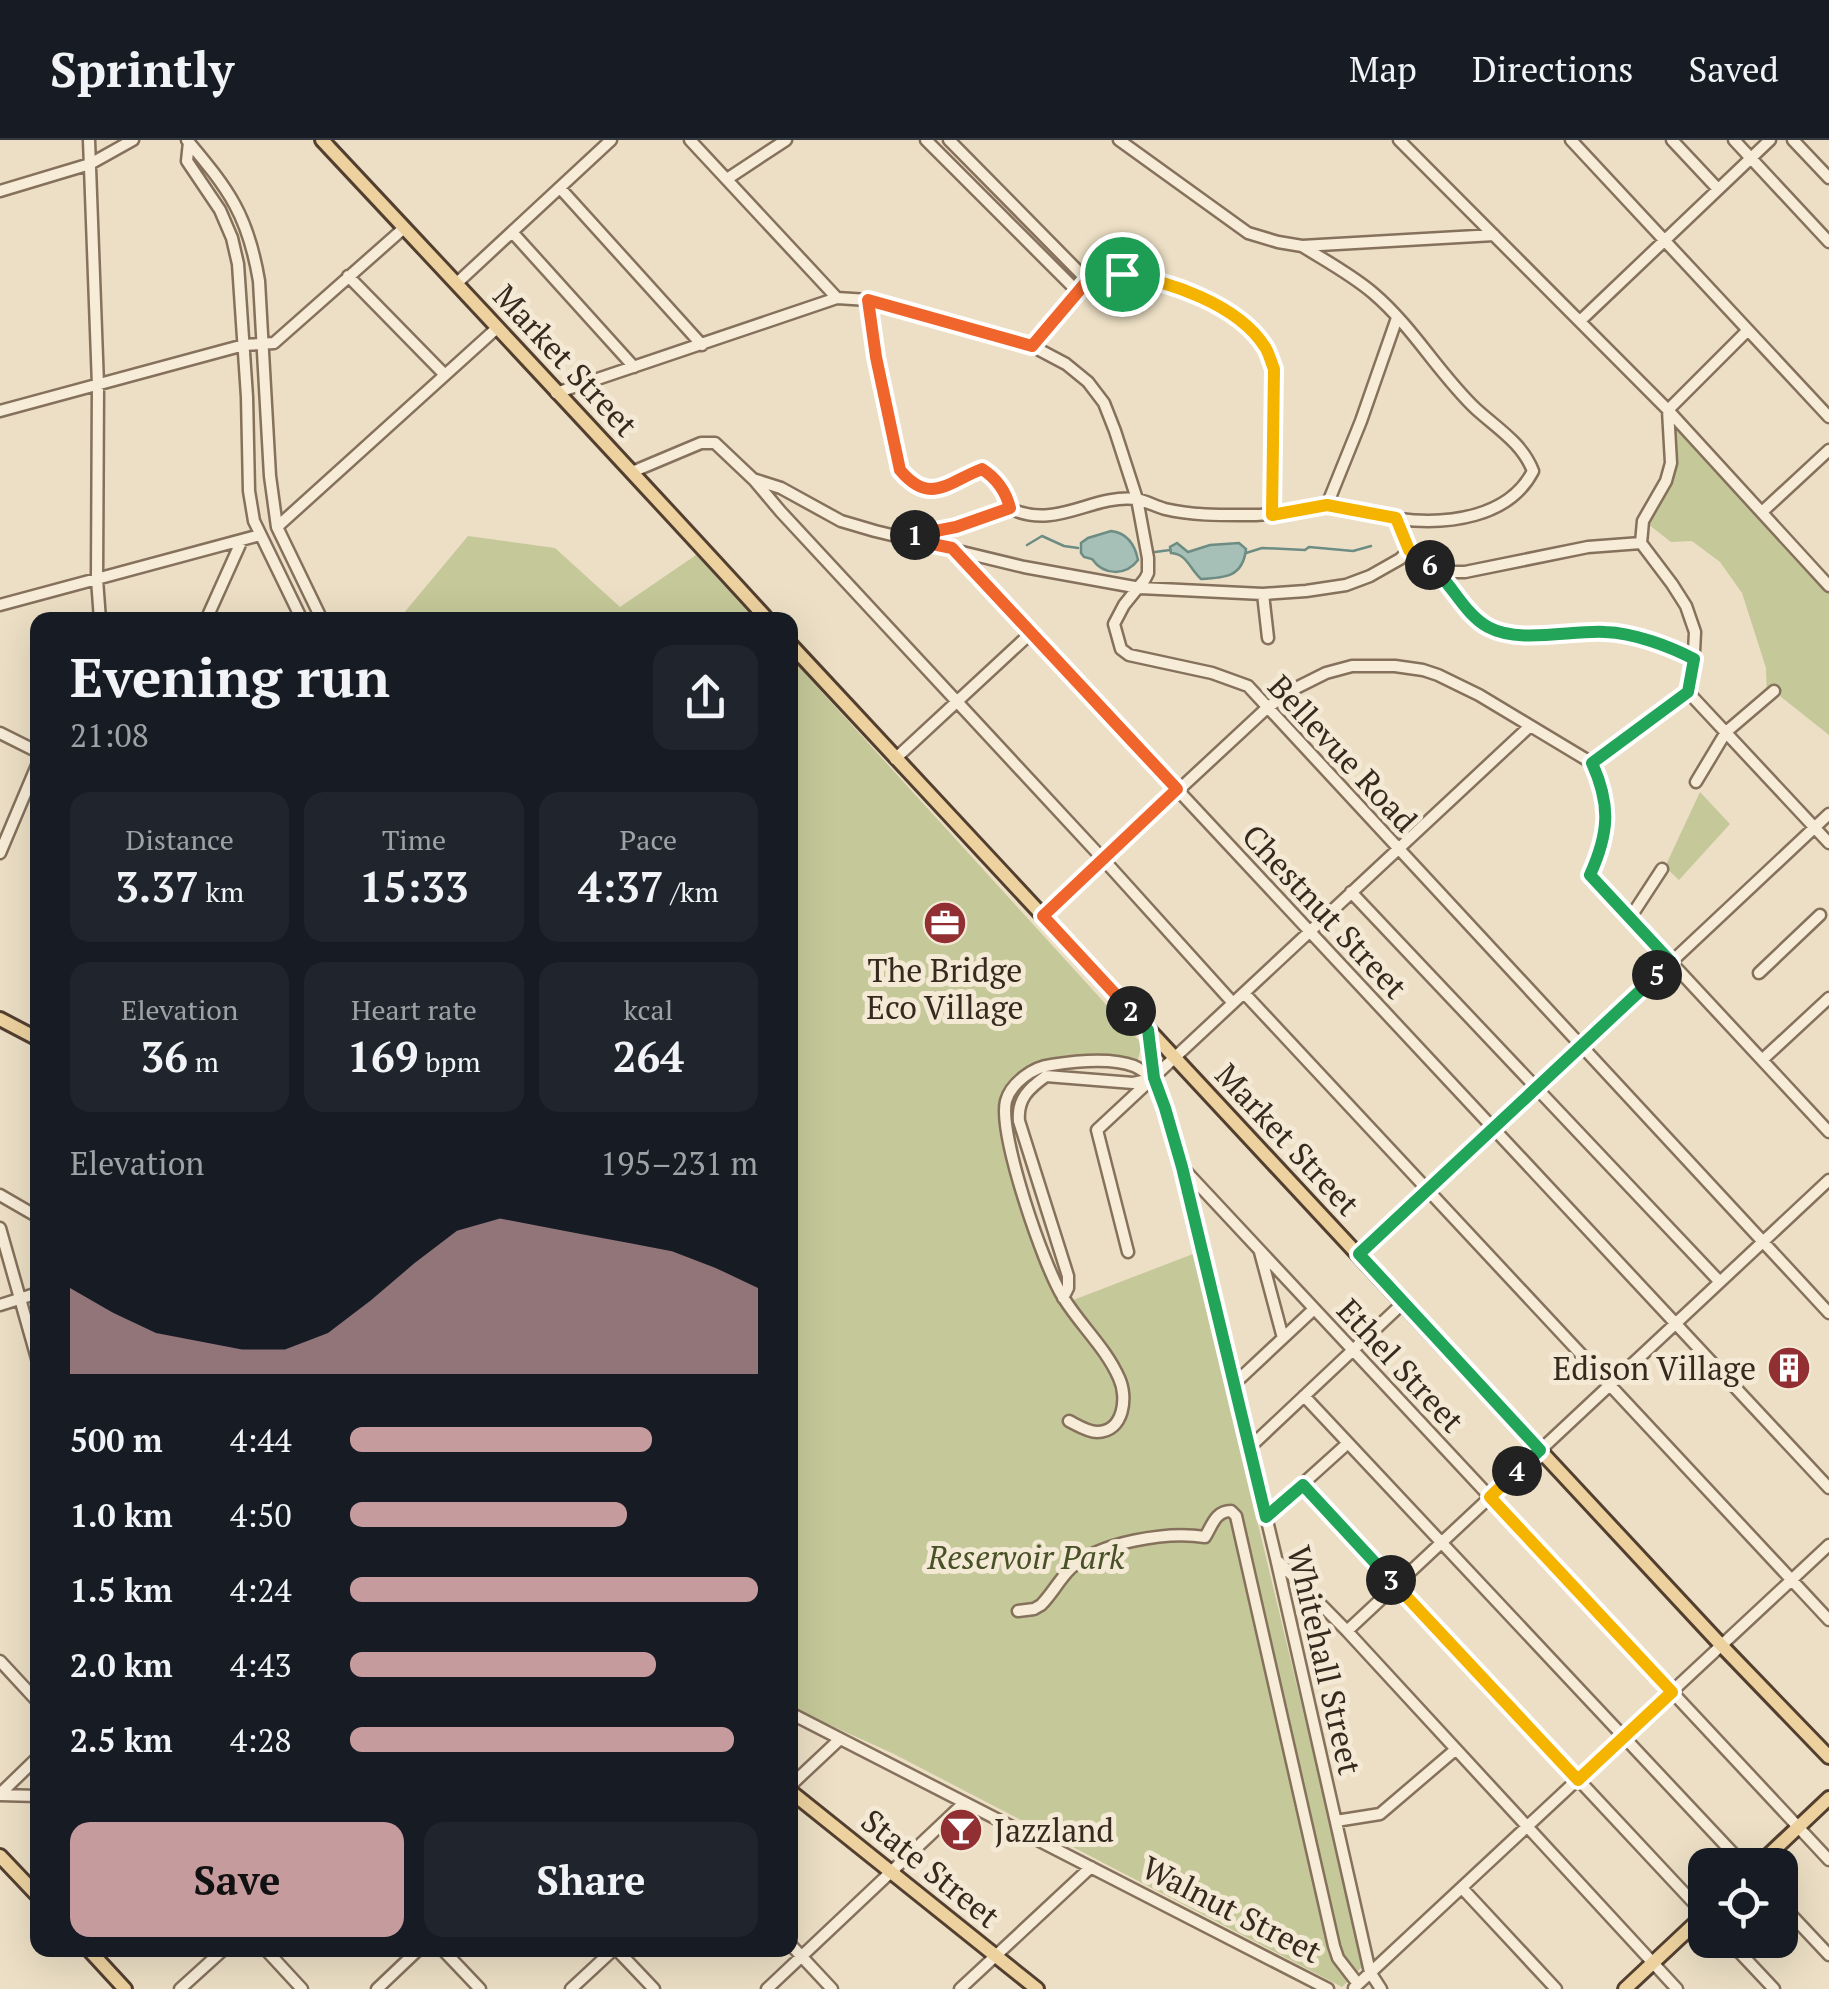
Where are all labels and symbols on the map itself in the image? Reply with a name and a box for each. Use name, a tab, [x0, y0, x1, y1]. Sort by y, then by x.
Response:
pin	[1080, 232, 1165, 317]
street label: Market Street	[485, 275, 647, 445]
pin: 1	[890, 510, 940, 560]
pin: 6	[1405, 540, 1455, 590]
street label: Bellevue Road	[1259, 665, 1427, 841]
street label: Chestnut Street	[1233, 815, 1417, 1007]
office icon: The Bridge Eco Village	[922, 900, 968, 946]
place label: The Bridge Eco Village	[866, 949, 1024, 1028]
pin: 5	[1632, 950, 1682, 1000]
pin: 2	[1106, 986, 1156, 1036]
street label: Market Street	[1207, 1054, 1369, 1224]
street label: Ethel Street	[1328, 1289, 1474, 1441]
building icon: Edison Village	[1766, 1345, 1812, 1391]
place label: Edison Village	[1553, 1347, 1756, 1389]
pin: 4	[1492, 1446, 1542, 1496]
park label: Reservoir Park	[927, 1536, 1125, 1578]
street label: Whitehall Street	[1278, 1541, 1372, 1779]
pin: 3	[1366, 1555, 1416, 1605]
street label: State Street	[853, 1799, 1009, 1937]
bar icon: Jazzland	[938, 1807, 984, 1853]
place label: Jazzland	[994, 1809, 1114, 1851]
street label: Walnut Street	[1135, 1846, 1329, 1972]

